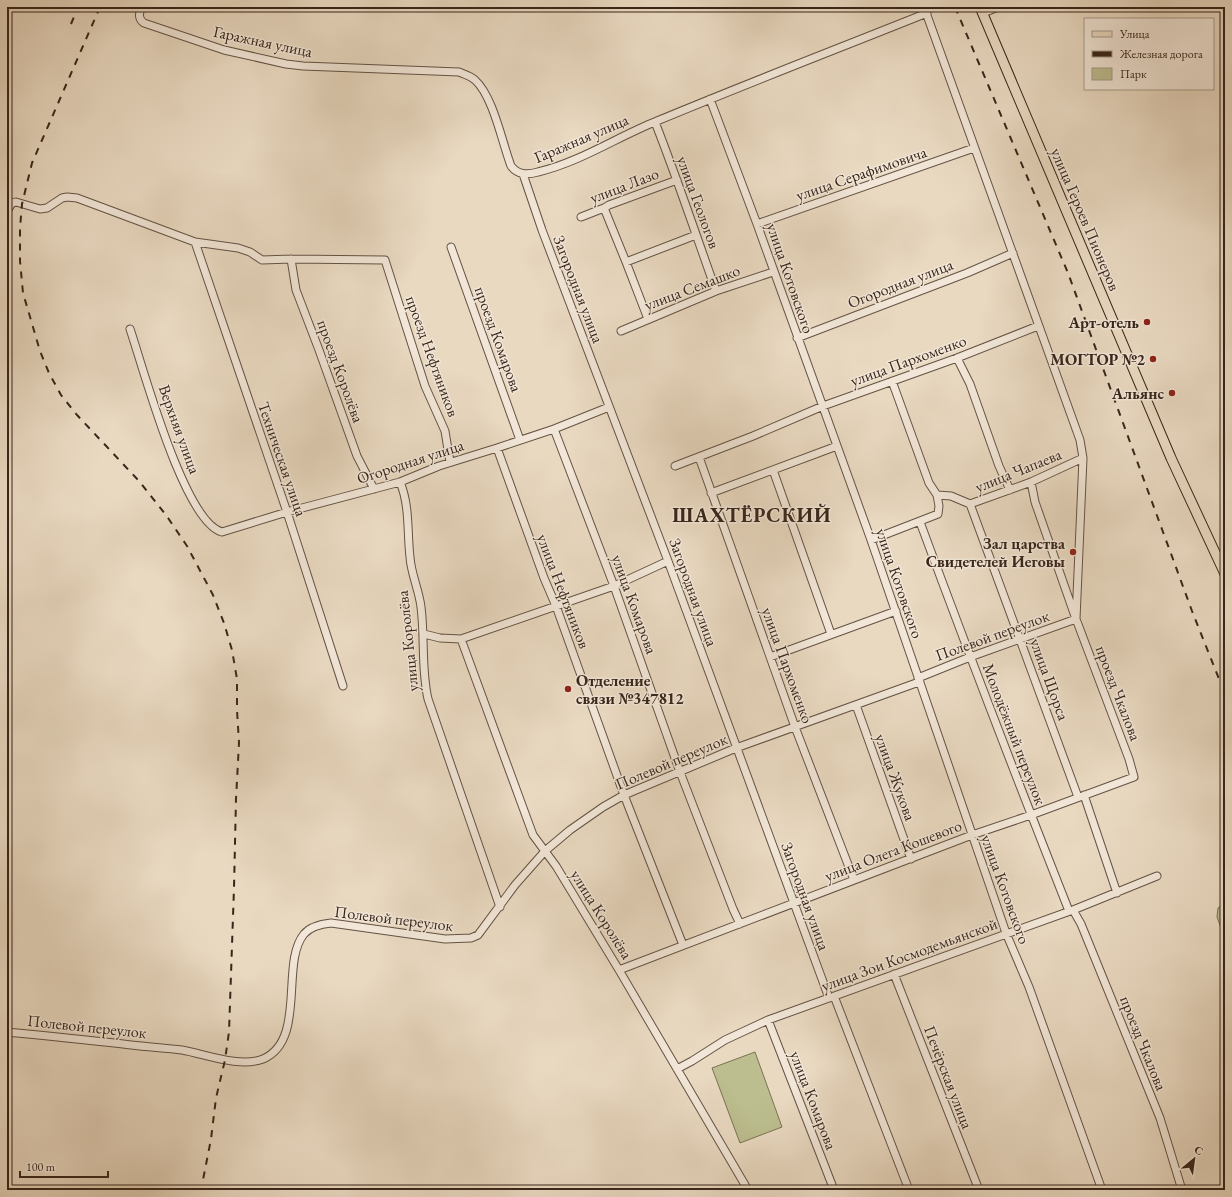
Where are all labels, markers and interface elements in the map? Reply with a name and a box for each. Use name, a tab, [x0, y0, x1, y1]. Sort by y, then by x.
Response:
legend	[1084, 18, 1214, 90]
street label: Гаражная улица	[211, 21, 315, 62]
text: Улица	[1119, 26, 1150, 42]
text: Железная дорога	[1119, 46, 1203, 62]
text: Парк	[1120, 66, 1147, 82]
street label: Гаражная улица	[531, 109, 632, 168]
street label: улица Серафимовича	[793, 141, 930, 206]
street label: улица Героев Пионеров	[1046, 145, 1125, 294]
street label: улица Геологов	[672, 153, 725, 252]
street label: улица Лазо	[587, 163, 662, 208]
street label: улица Котовского	[762, 220, 819, 336]
street label: Загородная улица	[548, 232, 609, 347]
street label: Огородная улица	[844, 253, 956, 313]
street label: улица Семашко	[641, 260, 743, 315]
street label: проезд Комарова	[470, 284, 528, 395]
street label: проезд Нефтяников	[401, 293, 464, 420]
place label: Арт-отель	[1068, 312, 1140, 333]
street label: проезд Королёва	[312, 317, 369, 426]
marker: Арт-отель	[1142, 317, 1152, 327]
street label: улица Пархоменко	[847, 330, 969, 391]
place label: МОГТОР №2	[1050, 349, 1146, 370]
marker: МОГТОР №2	[1148, 354, 1158, 364]
street label: Верхняя улица	[154, 382, 206, 477]
place label: Альянс	[1111, 383, 1164, 404]
marker: Альянс	[1167, 388, 1177, 398]
street label: Техническая улица	[253, 399, 312, 520]
street label: Огородная улица	[354, 434, 467, 489]
street label: улица Чапаева	[972, 443, 1065, 497]
district label: ШАХТЁРСКИЙ	[672, 502, 832, 528]
street label: улица Котовского	[871, 525, 928, 641]
street label: улица Нефтяников	[532, 531, 595, 652]
place label: Зал царства Свидетелей Иеговы	[926, 533, 1066, 572]
street label: Загородная улица	[664, 535, 723, 650]
marker: Зал царства Свидетелей Иеговы	[1068, 547, 1078, 557]
street label: улица Комарова	[607, 552, 662, 657]
street label: улица Королёва	[392, 589, 423, 693]
street label: улица Пархоменко	[757, 604, 818, 726]
street label: Полевой переулок	[932, 605, 1052, 666]
street label: улица Щорса	[1025, 635, 1074, 724]
street label: проезд Чкалова	[1091, 643, 1147, 744]
street label: Молодёжный переулок	[978, 660, 1051, 808]
place label: Отделение связи №347812	[576, 670, 684, 709]
marker: Отделение связи №347812	[563, 684, 573, 694]
street label: Полевой переулок	[612, 728, 731, 795]
street label: улица Жукова	[870, 731, 921, 824]
street label: улица Олега Кошевого	[822, 815, 965, 886]
street label: улица Котовского	[976, 831, 1035, 947]
street label: Загородная улица	[776, 839, 835, 954]
street label: улица Королёва	[566, 866, 638, 963]
street label: Полевой переулок	[333, 901, 455, 936]
street label: улица Зои Космодемьянской	[818, 913, 1001, 996]
street label: проезд Чкалова	[1115, 993, 1172, 1094]
street label: Полевой переулок	[26, 1010, 148, 1043]
street label: Печёрская улица	[919, 1023, 978, 1132]
street label: улица Комарова	[785, 1048, 842, 1153]
north arrow	[1174, 1139, 1214, 1179]
text: С	[1192, 1142, 1206, 1158]
scale bar	[20, 1153, 108, 1179]
text: 100 m	[26, 1159, 56, 1175]

